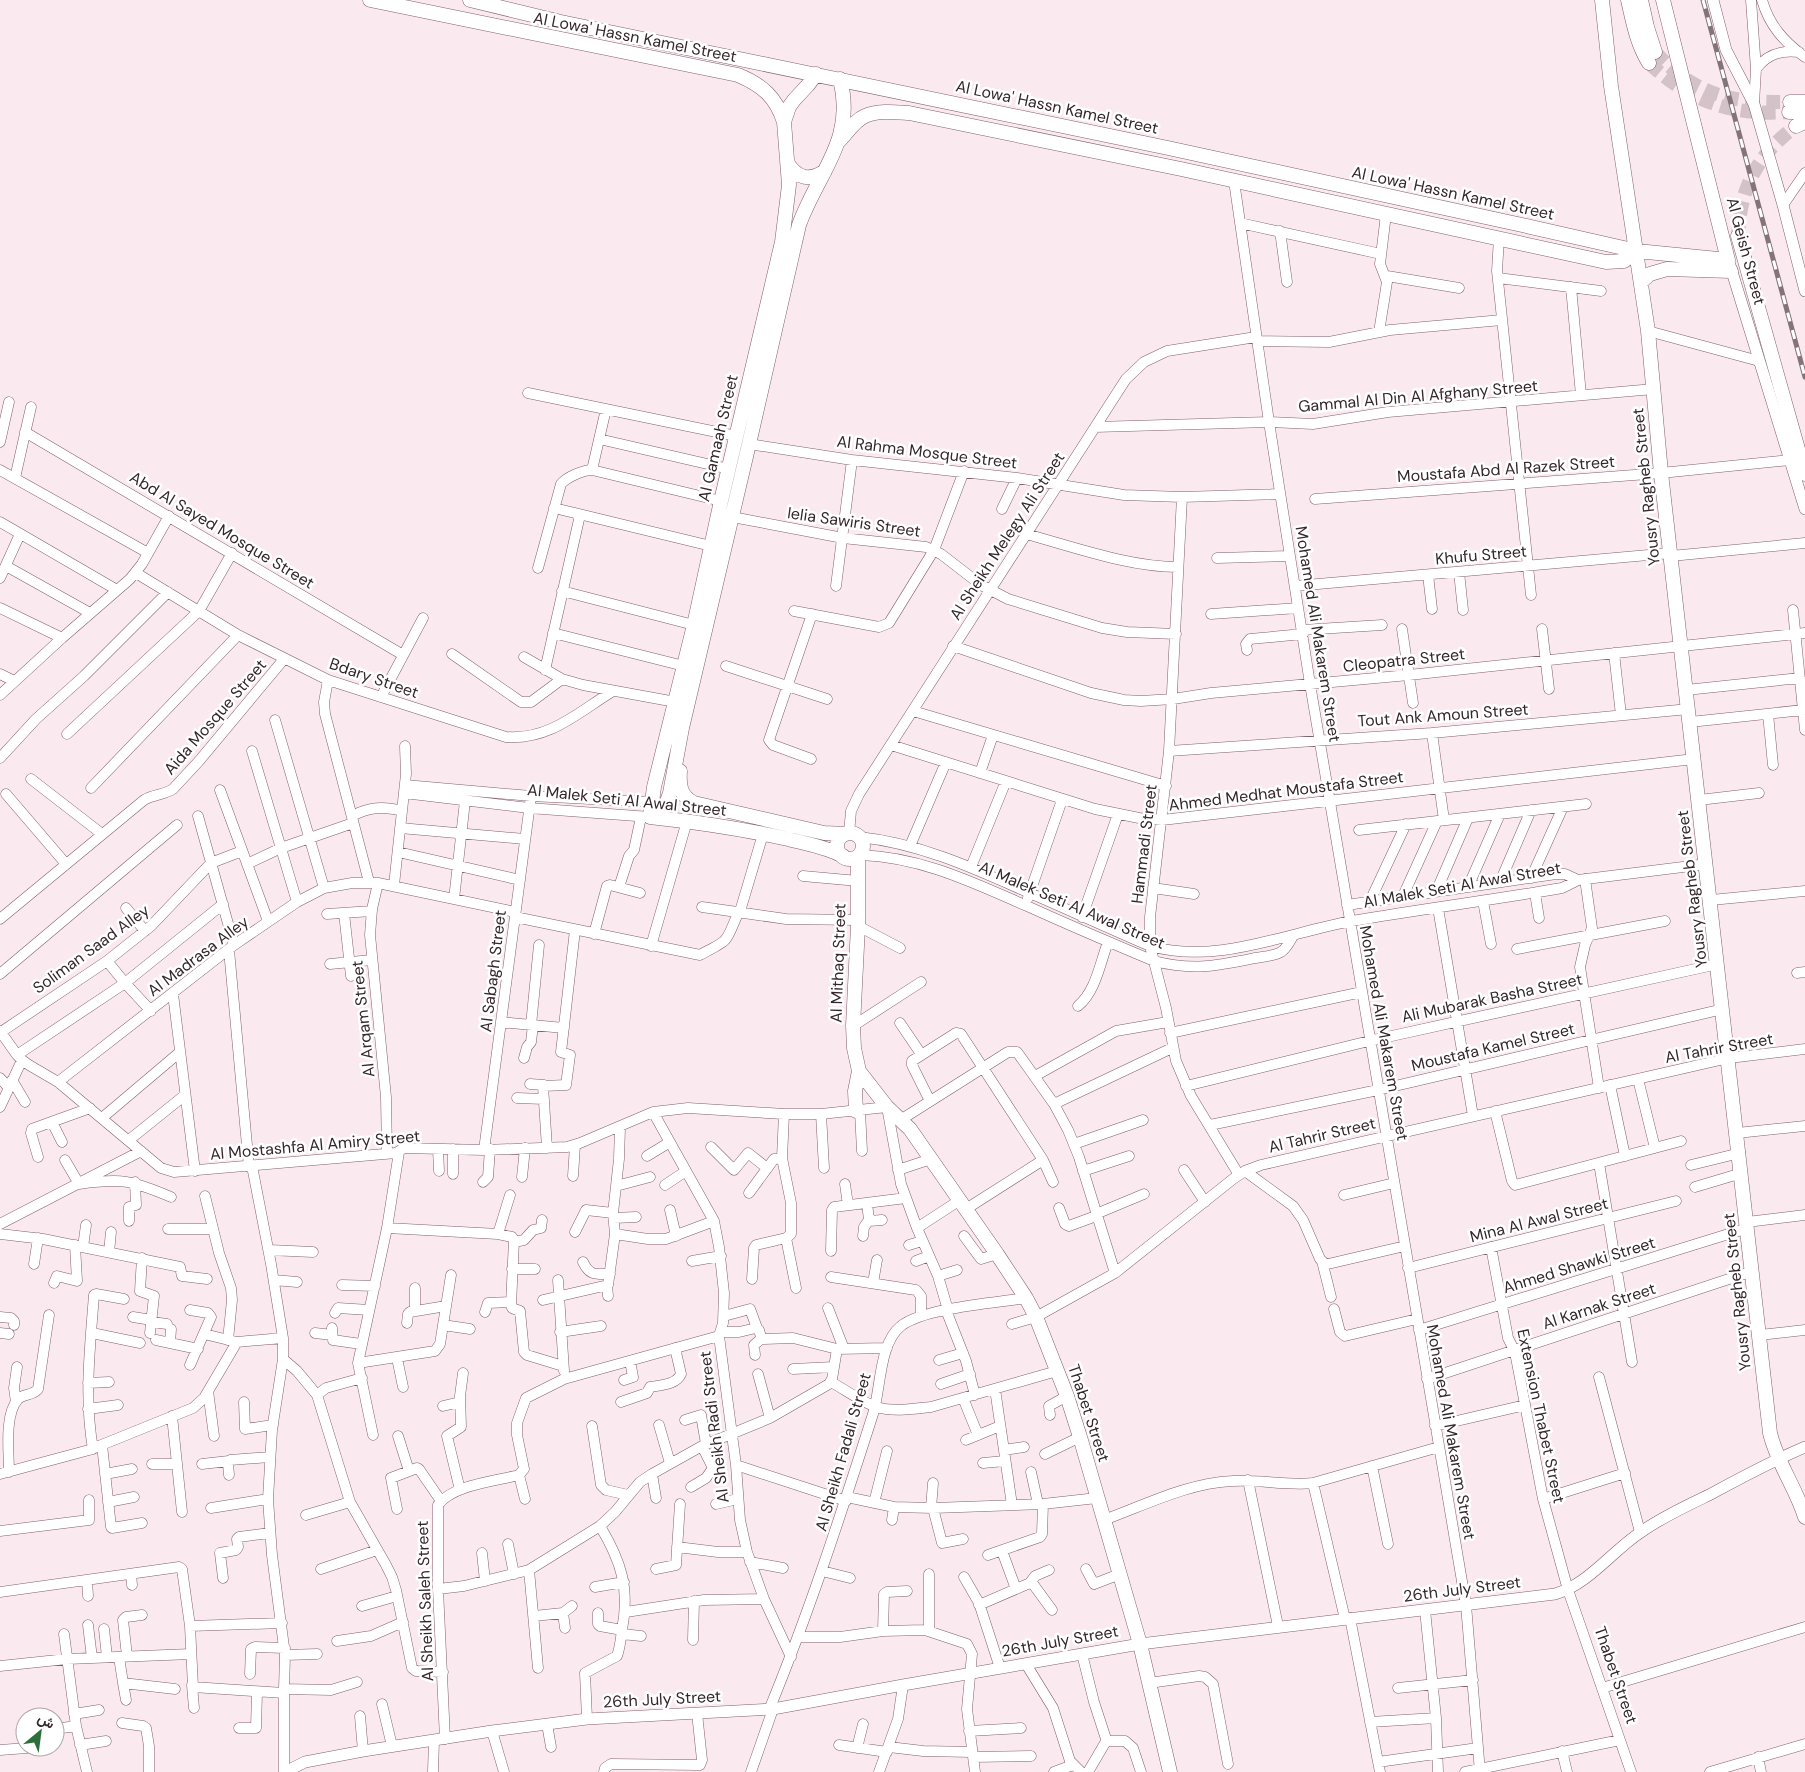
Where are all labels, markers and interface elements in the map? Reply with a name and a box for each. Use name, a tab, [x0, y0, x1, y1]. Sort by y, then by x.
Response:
street label: Al Lowa' Hassn Kamel Street	[532, 7, 738, 67]
street label: Al Lowa' Hassn Kamel Street	[954, 75, 1160, 139]
street label: Al Lowa' Hassn Kamel Street	[1350, 161, 1556, 225]
street label: Al Geish Street	[1722, 195, 1770, 307]
street label: Al Gamaah Street	[693, 372, 743, 504]
street label: Gammal Al Din Al Afghany Street	[1297, 375, 1539, 417]
street label: Yousry Ragheb Street	[1627, 407, 1665, 567]
street label: Al Rahma Mosque Street	[836, 431, 1018, 473]
street label: Al Sheikh Melegy Ali Street	[945, 448, 1069, 624]
street label: Moustafa Abd Al Razek Street	[1396, 451, 1616, 487]
street label: Abd Al Sayed Mosque Street	[126, 467, 318, 593]
street label: Ielia Sawiris Street	[786, 502, 922, 542]
street label: Mohamed Ali Makarem Street	[1291, 525, 1345, 743]
street label: Khufu Street	[1434, 541, 1528, 569]
street label: Cleopatra Street	[1342, 643, 1466, 677]
street label: Bdary Street	[327, 653, 421, 703]
street label: Aida Mosque Street	[159, 655, 271, 779]
street label: Tout Ank Amoun Street	[1357, 699, 1529, 731]
street label: Ahmed Medhat Moustafa Street	[1167, 766, 1405, 816]
street label: Al Malek Seti Al Awal Street	[526, 779, 728, 821]
street label: Hammadi Street	[1126, 783, 1162, 905]
street label: Yousry Ragheb Street	[1672, 809, 1712, 969]
street label: Al Malek Seti Al Awal Street	[976, 856, 1168, 954]
street label: Al Malek Seti Al Awal Street	[1362, 857, 1562, 913]
street label: Soliman Saad Alley	[29, 900, 153, 998]
street label: Al Mithaq Street	[825, 903, 851, 1023]
street label: Al Sabagh Street	[475, 909, 511, 1033]
street label: Al Madrasa Alley	[143, 911, 253, 1001]
street label: Mohamed Ali Makarem Street	[1355, 924, 1413, 1142]
street label: Al Arqam Street	[346, 960, 380, 1078]
street label: Ali Mubarak Basha Street	[1400, 969, 1584, 1027]
street label: Moustafa Kamel Street	[1409, 1018, 1577, 1076]
street label: Al Tahrir Street	[1663, 1028, 1775, 1068]
street label: Al Tahrir Street	[1266, 1112, 1378, 1158]
street label: Al Mostashfa Al Amiry Street	[209, 1125, 421, 1165]
street label: Mina Al Awal Street	[1468, 1193, 1610, 1247]
street label: Yousry Ragheb Street	[1718, 1212, 1756, 1372]
street label: Ahmed Shawki Street	[1500, 1232, 1658, 1298]
street label: Al Karnak Street	[1540, 1278, 1658, 1334]
street label: Mohamed Ali Makarem Street	[1422, 1323, 1480, 1541]
street label: Extension Thabet Street	[1512, 1327, 1570, 1505]
street label: Al Sheikh Radi Street	[694, 1350, 734, 1504]
street label: Thabet Street	[1063, 1361, 1115, 1465]
street label: Al Sheikh Fadali Street	[810, 1370, 876, 1534]
street label: Al Sheikh Saleh Street	[412, 1520, 438, 1682]
street label: 26th July Street	[1402, 1571, 1522, 1607]
street label: 26th July Street	[1000, 1620, 1120, 1662]
street label: Thabet Street	[1590, 1624, 1642, 1726]
street label: 26th July Street	[602, 1685, 722, 1713]
north arrow	[15, 1707, 65, 1757]
text: ش	[35, 1709, 58, 1733]

